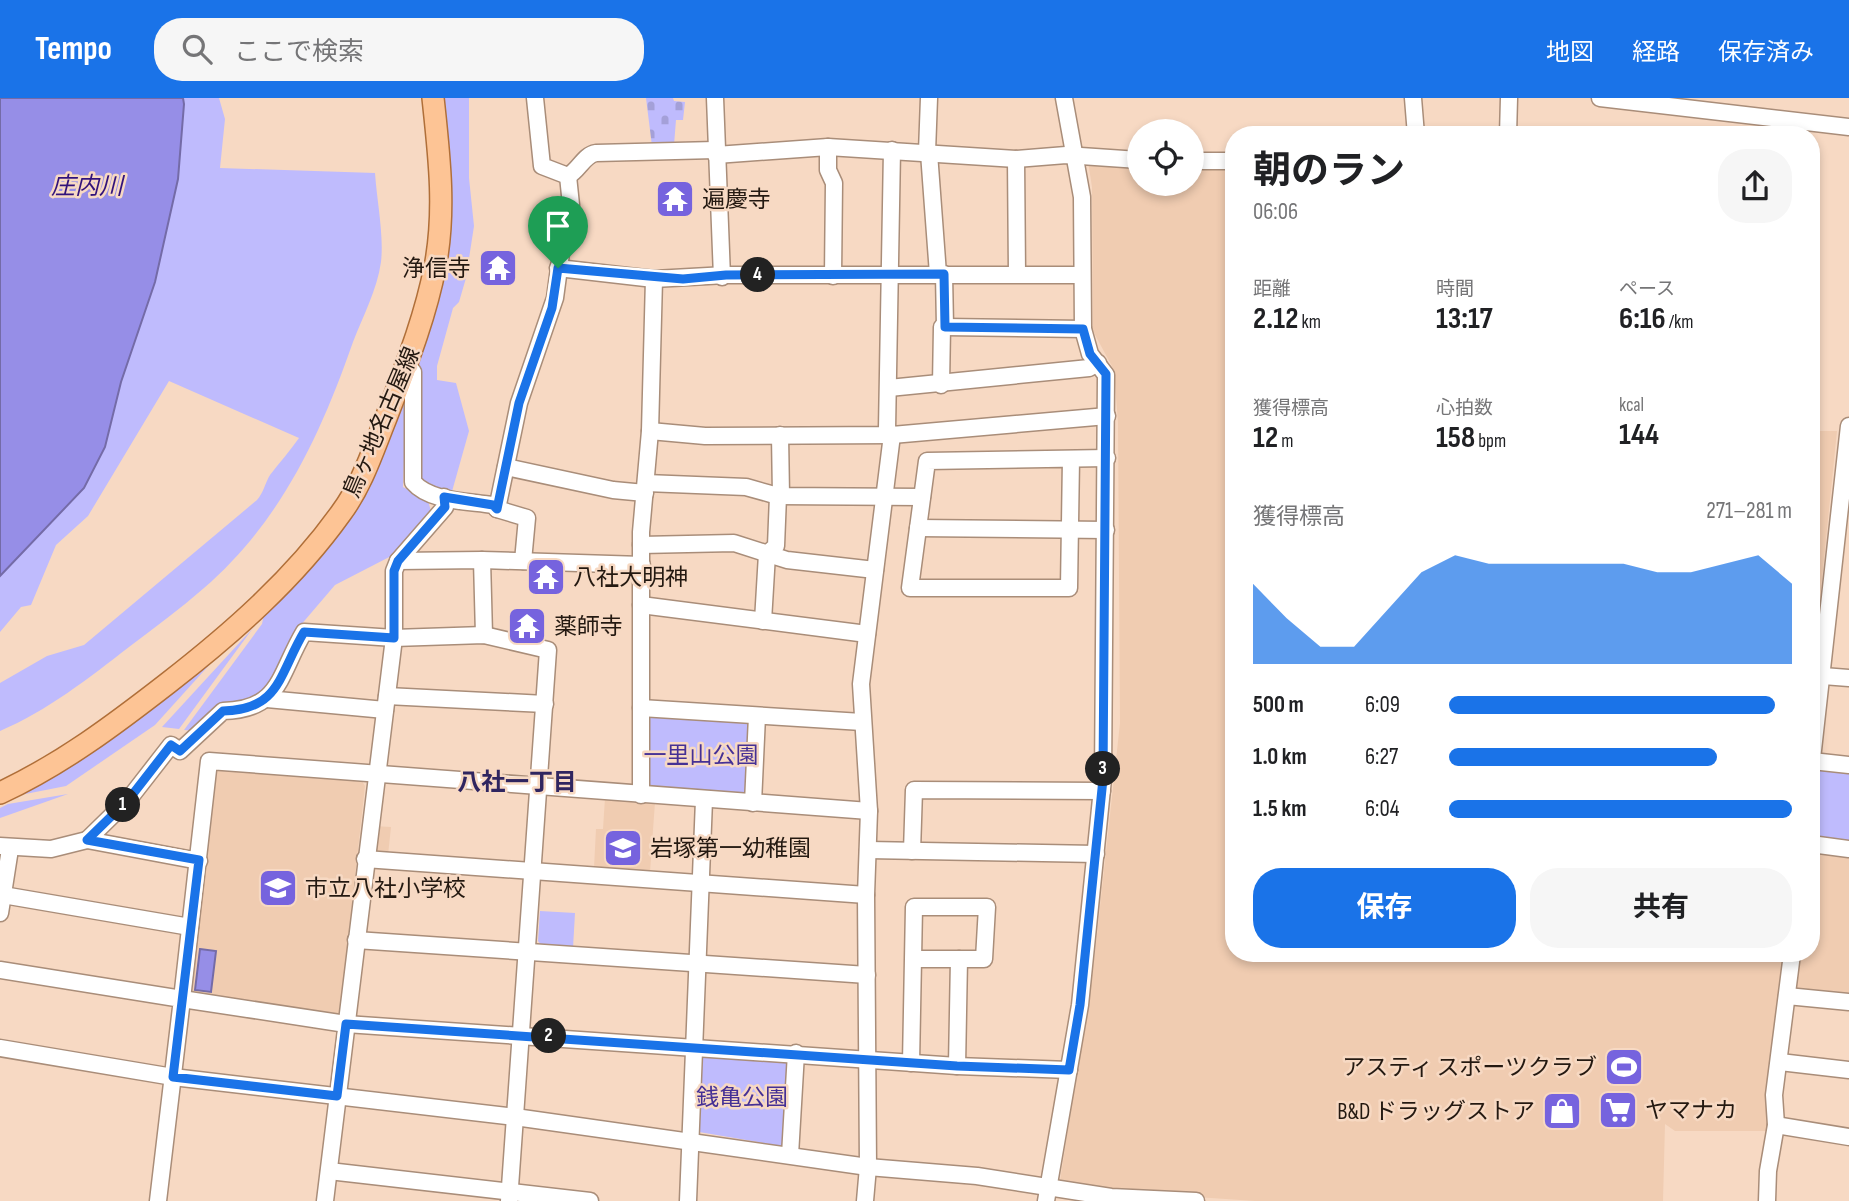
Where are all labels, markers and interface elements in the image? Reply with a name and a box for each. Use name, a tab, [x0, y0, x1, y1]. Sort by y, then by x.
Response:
search box	[154, 18, 644, 81]
text: Tempo	[35, 29, 112, 69]
icon: search	[178, 30, 216, 68]
text: ここで検索	[234, 37, 364, 68]
text: 地図	[1546, 38, 1594, 67]
text: 経路	[1632, 38, 1680, 67]
text: 保存済み	[1718, 38, 1814, 67]
map controls	[1127, 119, 1204, 196]
button: locate	[1127, 119, 1204, 196]
text: 朝のラン	[1253, 149, 1405, 194]
button: share	[1718, 149, 1792, 223]
water label: 庄内川	[51, 172, 126, 201]
temple icon: 遍慶寺	[654, 178, 696, 220]
place label: 遍慶寺	[702, 186, 771, 214]
pin	[528, 196, 588, 268]
text: 06:06	[1253, 198, 1298, 226]
icon: arrive	[539, 207, 577, 245]
temple icon: 浄信寺	[477, 247, 519, 289]
place label: 浄信寺	[402, 255, 471, 283]
pin: 4	[740, 258, 776, 292]
text: 4	[753, 263, 762, 286]
text: 距離	[1253, 278, 1291, 301]
text: 時間	[1436, 278, 1474, 301]
text: ペース	[1619, 278, 1675, 301]
text: 2.12	[1253, 301, 1298, 337]
text: 13:17	[1436, 301, 1493, 337]
text: 6:16	[1619, 301, 1666, 337]
text: km	[1298, 311, 1321, 334]
text: /km	[1666, 311, 1693, 334]
street label: 鳥ヶ地名古屋線	[338, 343, 426, 502]
text: kcal	[1619, 394, 1644, 417]
text: 獲得標高	[1253, 397, 1329, 420]
text: 心拍数	[1436, 397, 1493, 420]
text: 144	[1619, 417, 1659, 453]
text: 12	[1253, 420, 1278, 456]
text: 158	[1436, 420, 1475, 456]
text: m	[1278, 430, 1293, 453]
text: bpm	[1475, 430, 1506, 453]
text: 271–281 m	[1706, 497, 1792, 525]
text: 獲得標高	[1253, 503, 1345, 531]
temple icon: 八社大明神	[525, 556, 567, 598]
place label: 八社大明神	[573, 564, 688, 592]
temple icon: 薬師寺	[506, 605, 548, 647]
place label: 薬師寺	[554, 613, 623, 641]
text: 500 m	[1253, 691, 1304, 719]
text: 6:09	[1365, 691, 1400, 719]
park label: 一里山公園	[644, 742, 759, 770]
text: 1.0 km	[1253, 743, 1307, 771]
text: 6:27	[1365, 743, 1398, 771]
pin: 3	[1086, 752, 1120, 786]
text: 3	[1098, 757, 1107, 780]
district label: 八社一丁目	[457, 768, 577, 797]
pin: 1	[106, 788, 140, 822]
text: 1	[119, 793, 126, 816]
text: 1.5 km	[1253, 795, 1306, 823]
text: 6:04	[1365, 795, 1399, 823]
school or university icon: 岩塚第一幼稚園	[602, 827, 644, 869]
place label: 岩塚第一幼稚園	[650, 835, 811, 863]
school or university icon: 市立八社小学校	[257, 867, 299, 909]
button: 保存	[1253, 868, 1516, 948]
button: 共有	[1530, 868, 1792, 948]
place label: 市立八社小学校	[305, 875, 466, 903]
pin: 2	[532, 1018, 566, 1054]
text: 2	[544, 1024, 553, 1047]
sports icon: アスティ スポーツクラブ	[1603, 1046, 1645, 1088]
place label: アスティ スポーツクラブ	[1342, 1054, 1597, 1082]
park label: 銭亀公園	[696, 1084, 788, 1112]
supermarket icon: ヤマナカ	[1597, 1089, 1639, 1131]
shop icon: B&D ドラッグストア	[1541, 1090, 1583, 1132]
place label: ヤマナカ	[1645, 1097, 1737, 1125]
place label: B&D ドラッグストア	[1337, 1098, 1535, 1126]

